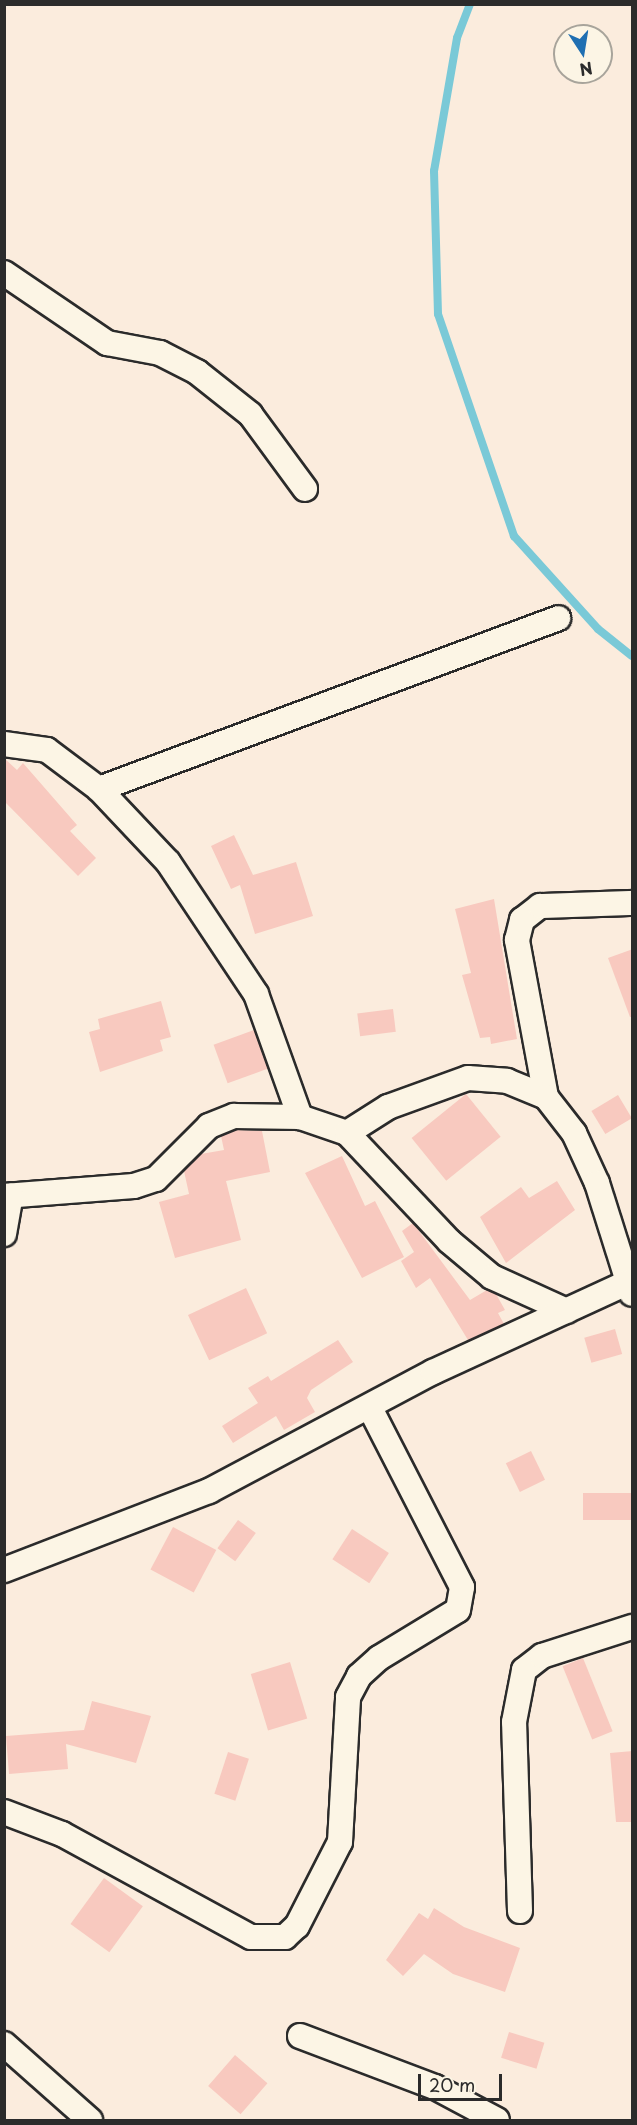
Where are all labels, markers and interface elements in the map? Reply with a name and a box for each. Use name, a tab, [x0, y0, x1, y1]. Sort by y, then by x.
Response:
north arrow	[553, 24, 613, 84]
text: N	[578, 57, 595, 83]
scale bar	[421, 2062, 505, 2100]
text: 20 m	[429, 2071, 475, 2098]

